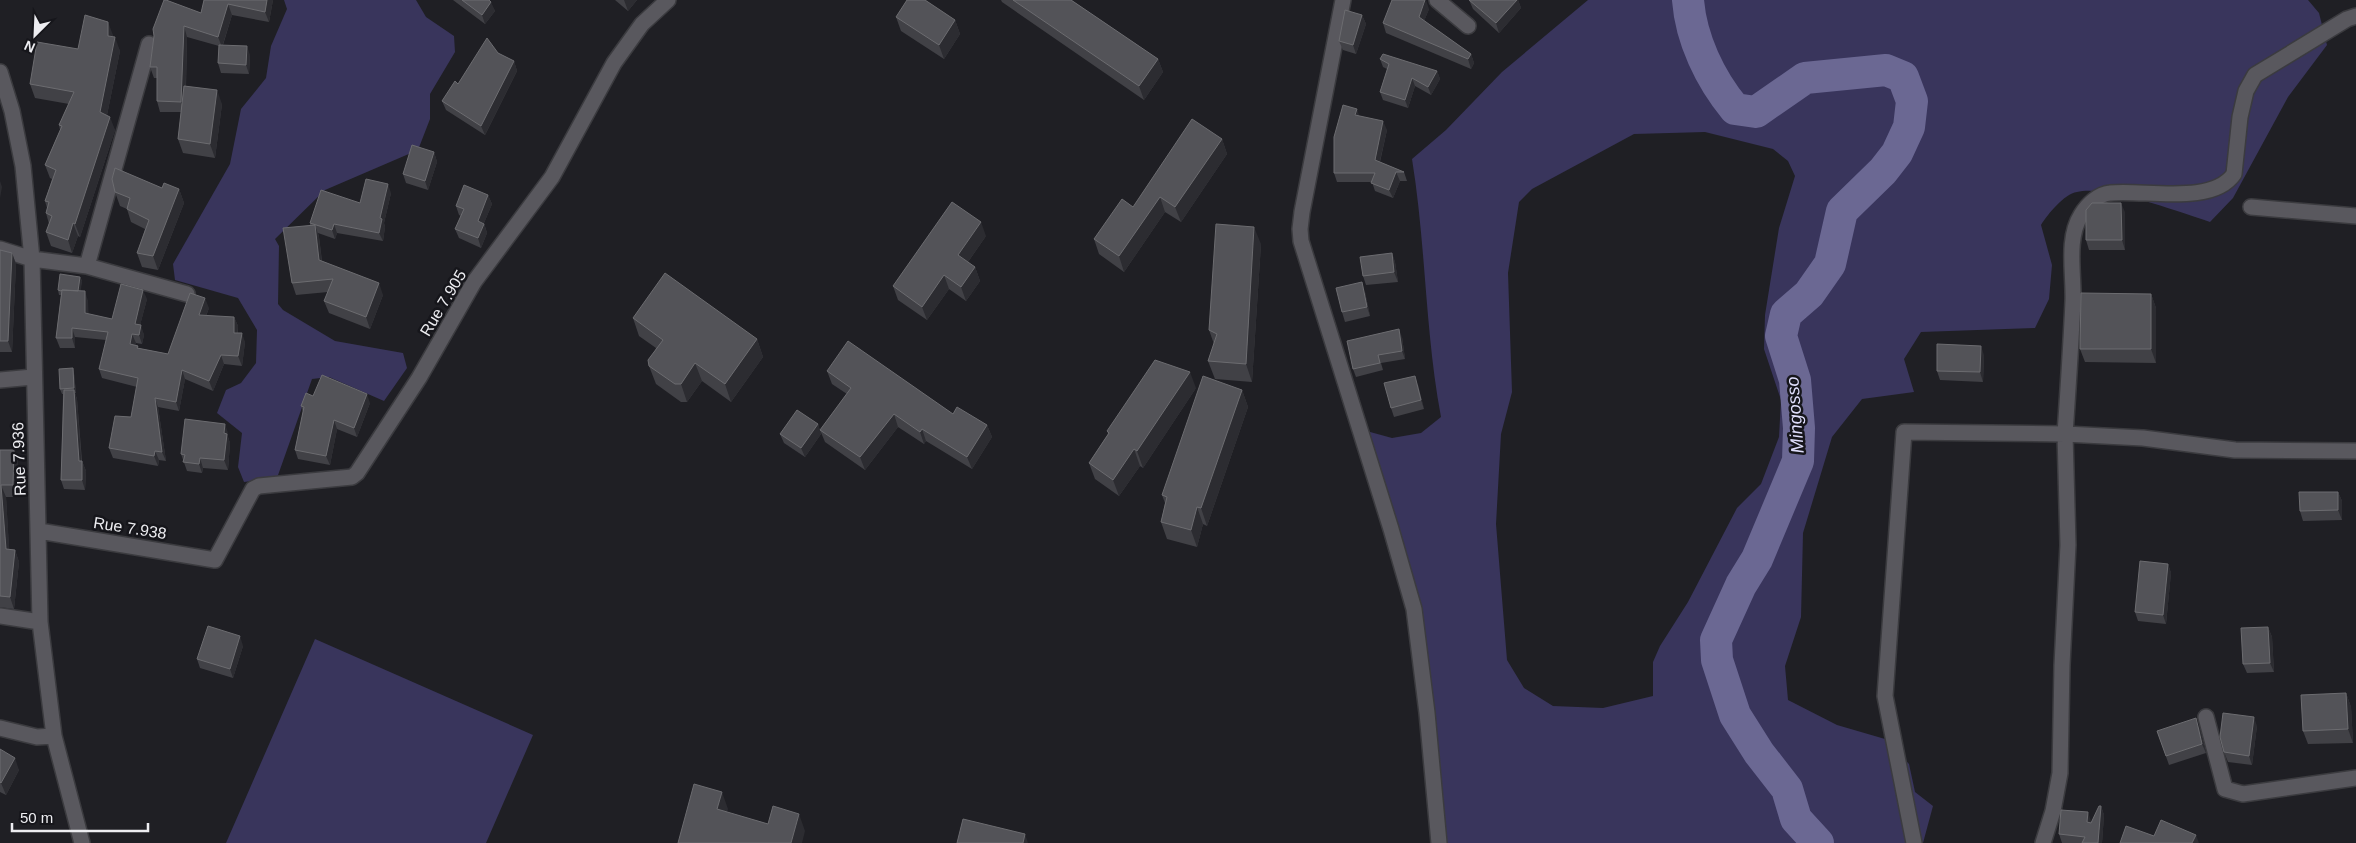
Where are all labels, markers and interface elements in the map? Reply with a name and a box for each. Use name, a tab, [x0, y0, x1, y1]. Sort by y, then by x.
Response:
north arrow	[10, 10, 60, 60]
text: N	[22, 38, 38, 56]
street label: Rue 7.905	[417, 267, 469, 339]
water label: Mingosso	[1782, 376, 1808, 454]
street label: Rue 7.936	[9, 422, 29, 496]
street label: Rue 7.938	[92, 514, 168, 542]
scale bar	[12, 800, 149, 832]
text: 50 m	[20, 809, 53, 826]

